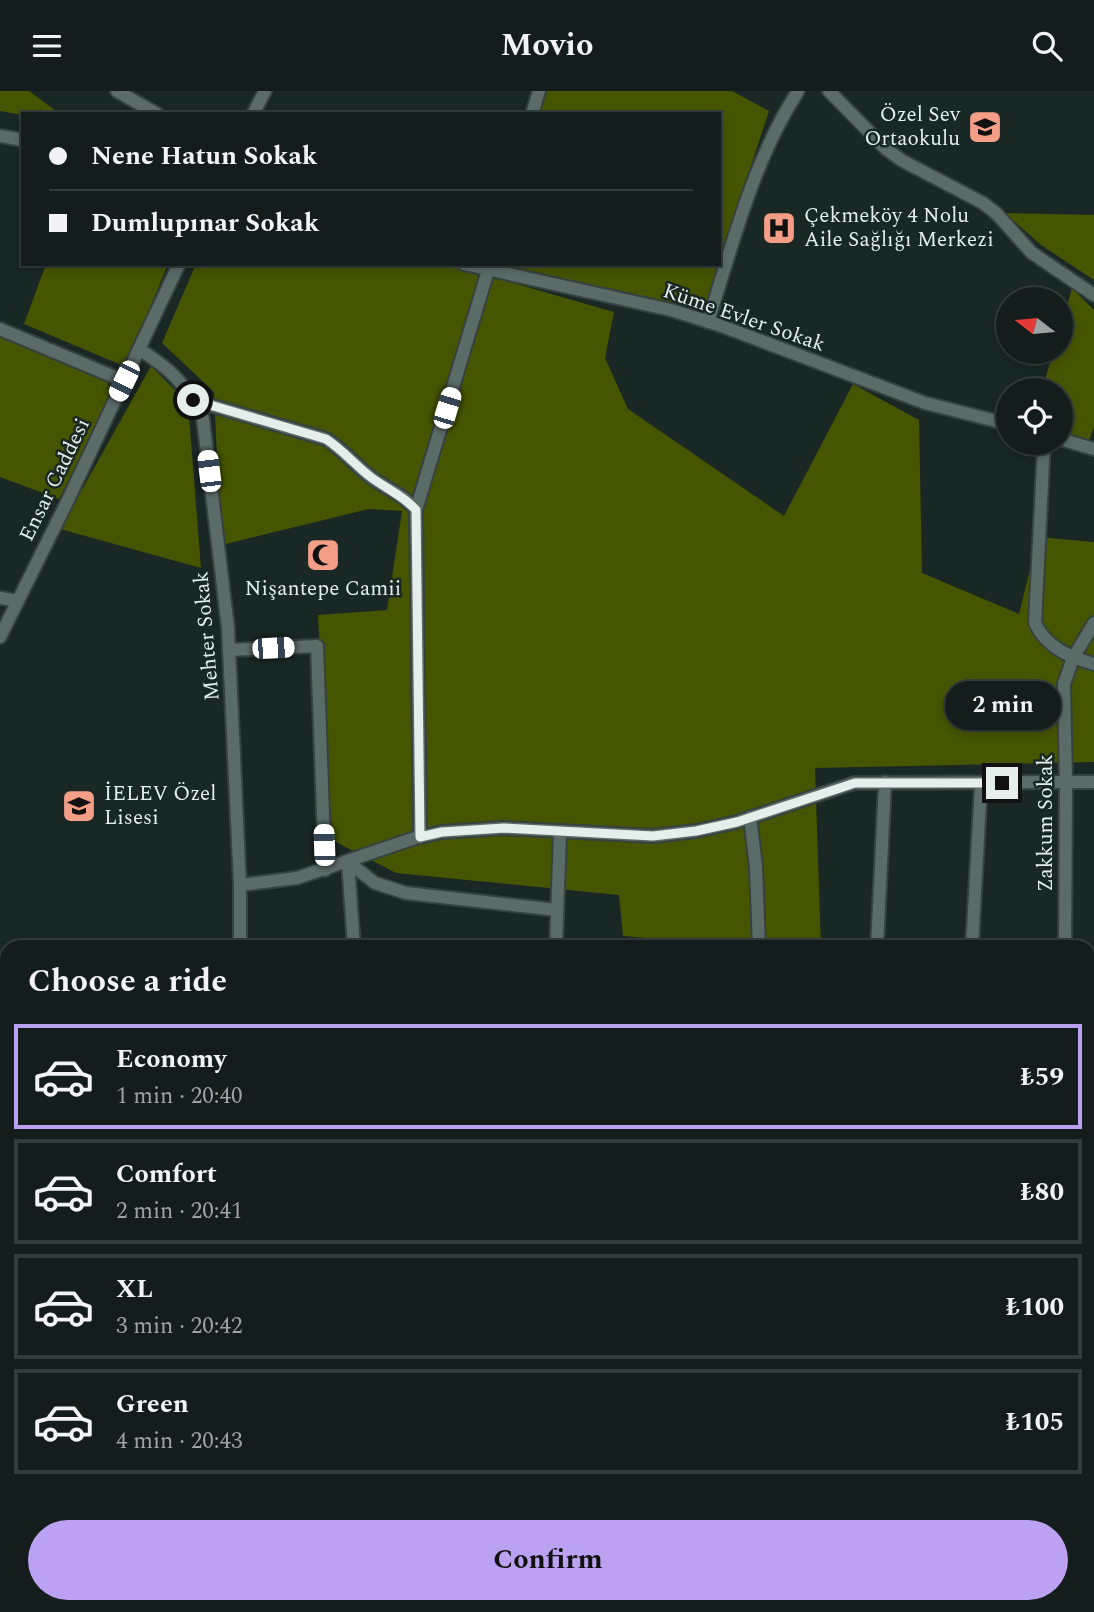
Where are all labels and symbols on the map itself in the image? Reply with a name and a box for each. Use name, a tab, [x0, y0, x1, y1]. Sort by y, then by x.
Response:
place label: Özel Sev Ortaokulu	[864, 99, 961, 155]
school or university icon: Özel Sev Ortaokulu	[966, 108, 1004, 146]
place label: Çekmeköy 4 Nolu Aile Sağlığı Merkezi	[804, 200, 994, 256]
hospital icon: Çekmeköy 4 Nolu Aile Sağlığı Merkezi	[760, 209, 798, 247]
street label: Küme Evler Sokak	[659, 275, 830, 361]
north arrow	[996, 287, 1073, 364]
car	[106, 358, 143, 404]
route start	[177, 384, 209, 416]
car	[431, 385, 464, 431]
street label: Ensar Caddesi	[11, 413, 99, 547]
car	[197, 449, 222, 493]
mosque icon: Nişantepe Camii	[304, 536, 342, 574]
street label: Mehter Sokak	[185, 570, 229, 702]
place label: Nişantepe Camii	[245, 573, 401, 605]
car	[252, 636, 295, 660]
callout: 2 min	[944, 681, 1060, 731]
street label: Zakkum Sokak	[1030, 754, 1062, 892]
route end	[986, 767, 1018, 799]
place label: İELEV Özel Lisesi	[104, 778, 216, 834]
school or university icon: İELEV Özel Lisesi	[60, 787, 98, 825]
car	[313, 824, 336, 866]

